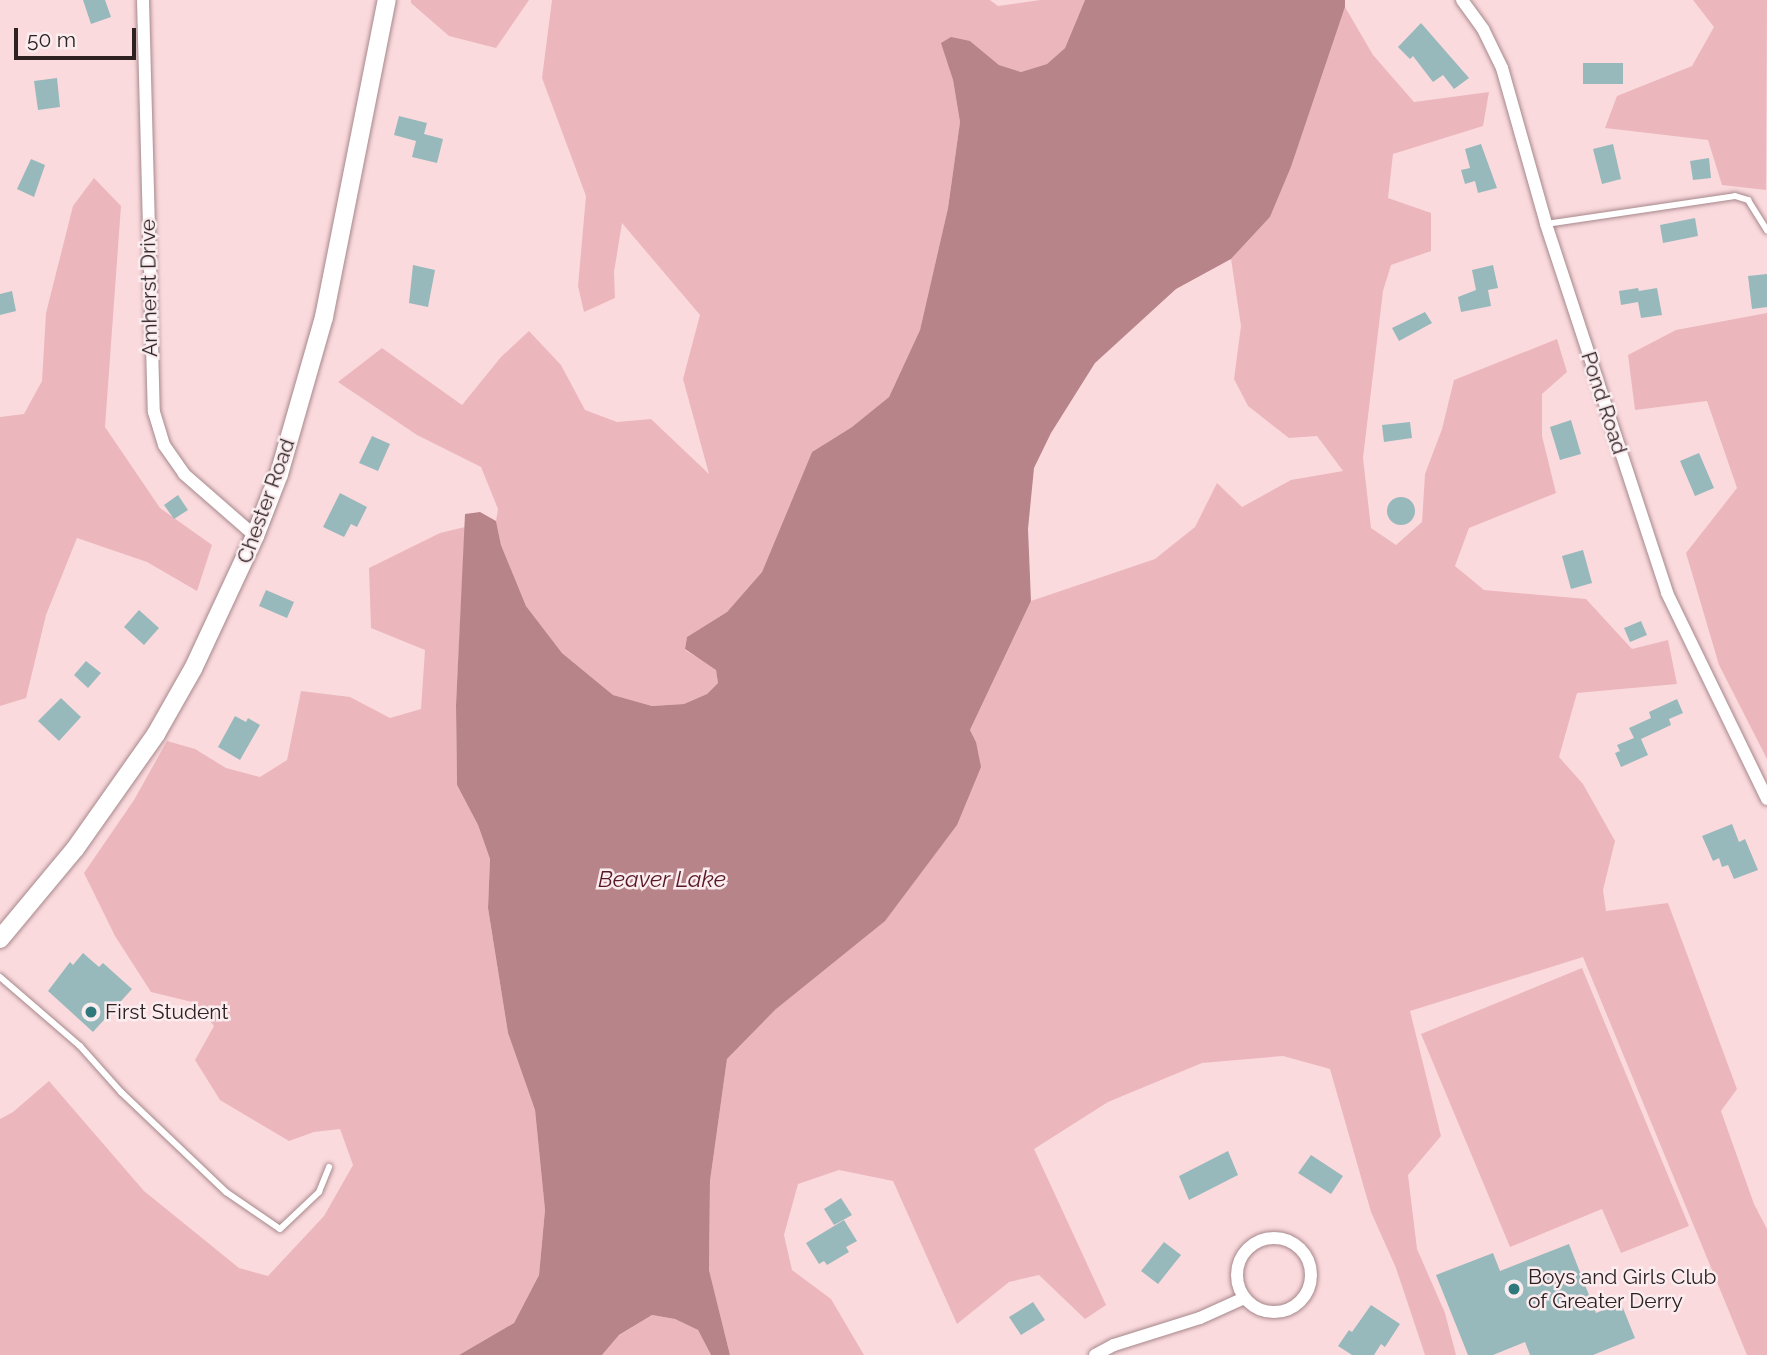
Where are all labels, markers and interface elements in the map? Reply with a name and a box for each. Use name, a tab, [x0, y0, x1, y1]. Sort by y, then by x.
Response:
scale bar	[18, 14, 140, 58]
text: 50 m	[27, 27, 76, 52]
street label: Amherst Drive	[135, 219, 163, 357]
street label: Pond Road	[1576, 349, 1632, 457]
street label: Chester Road	[232, 435, 300, 567]
water label: Beaver Lake	[598, 865, 726, 893]
place label: First Student	[105, 999, 228, 1025]
marker: First Student	[83, 1004, 99, 1020]
place label: Boys and Girls Club of Greater Derry	[1528, 1264, 1717, 1314]
marker: Boys and Girls Club of Greater Derry	[1506, 1281, 1522, 1297]

